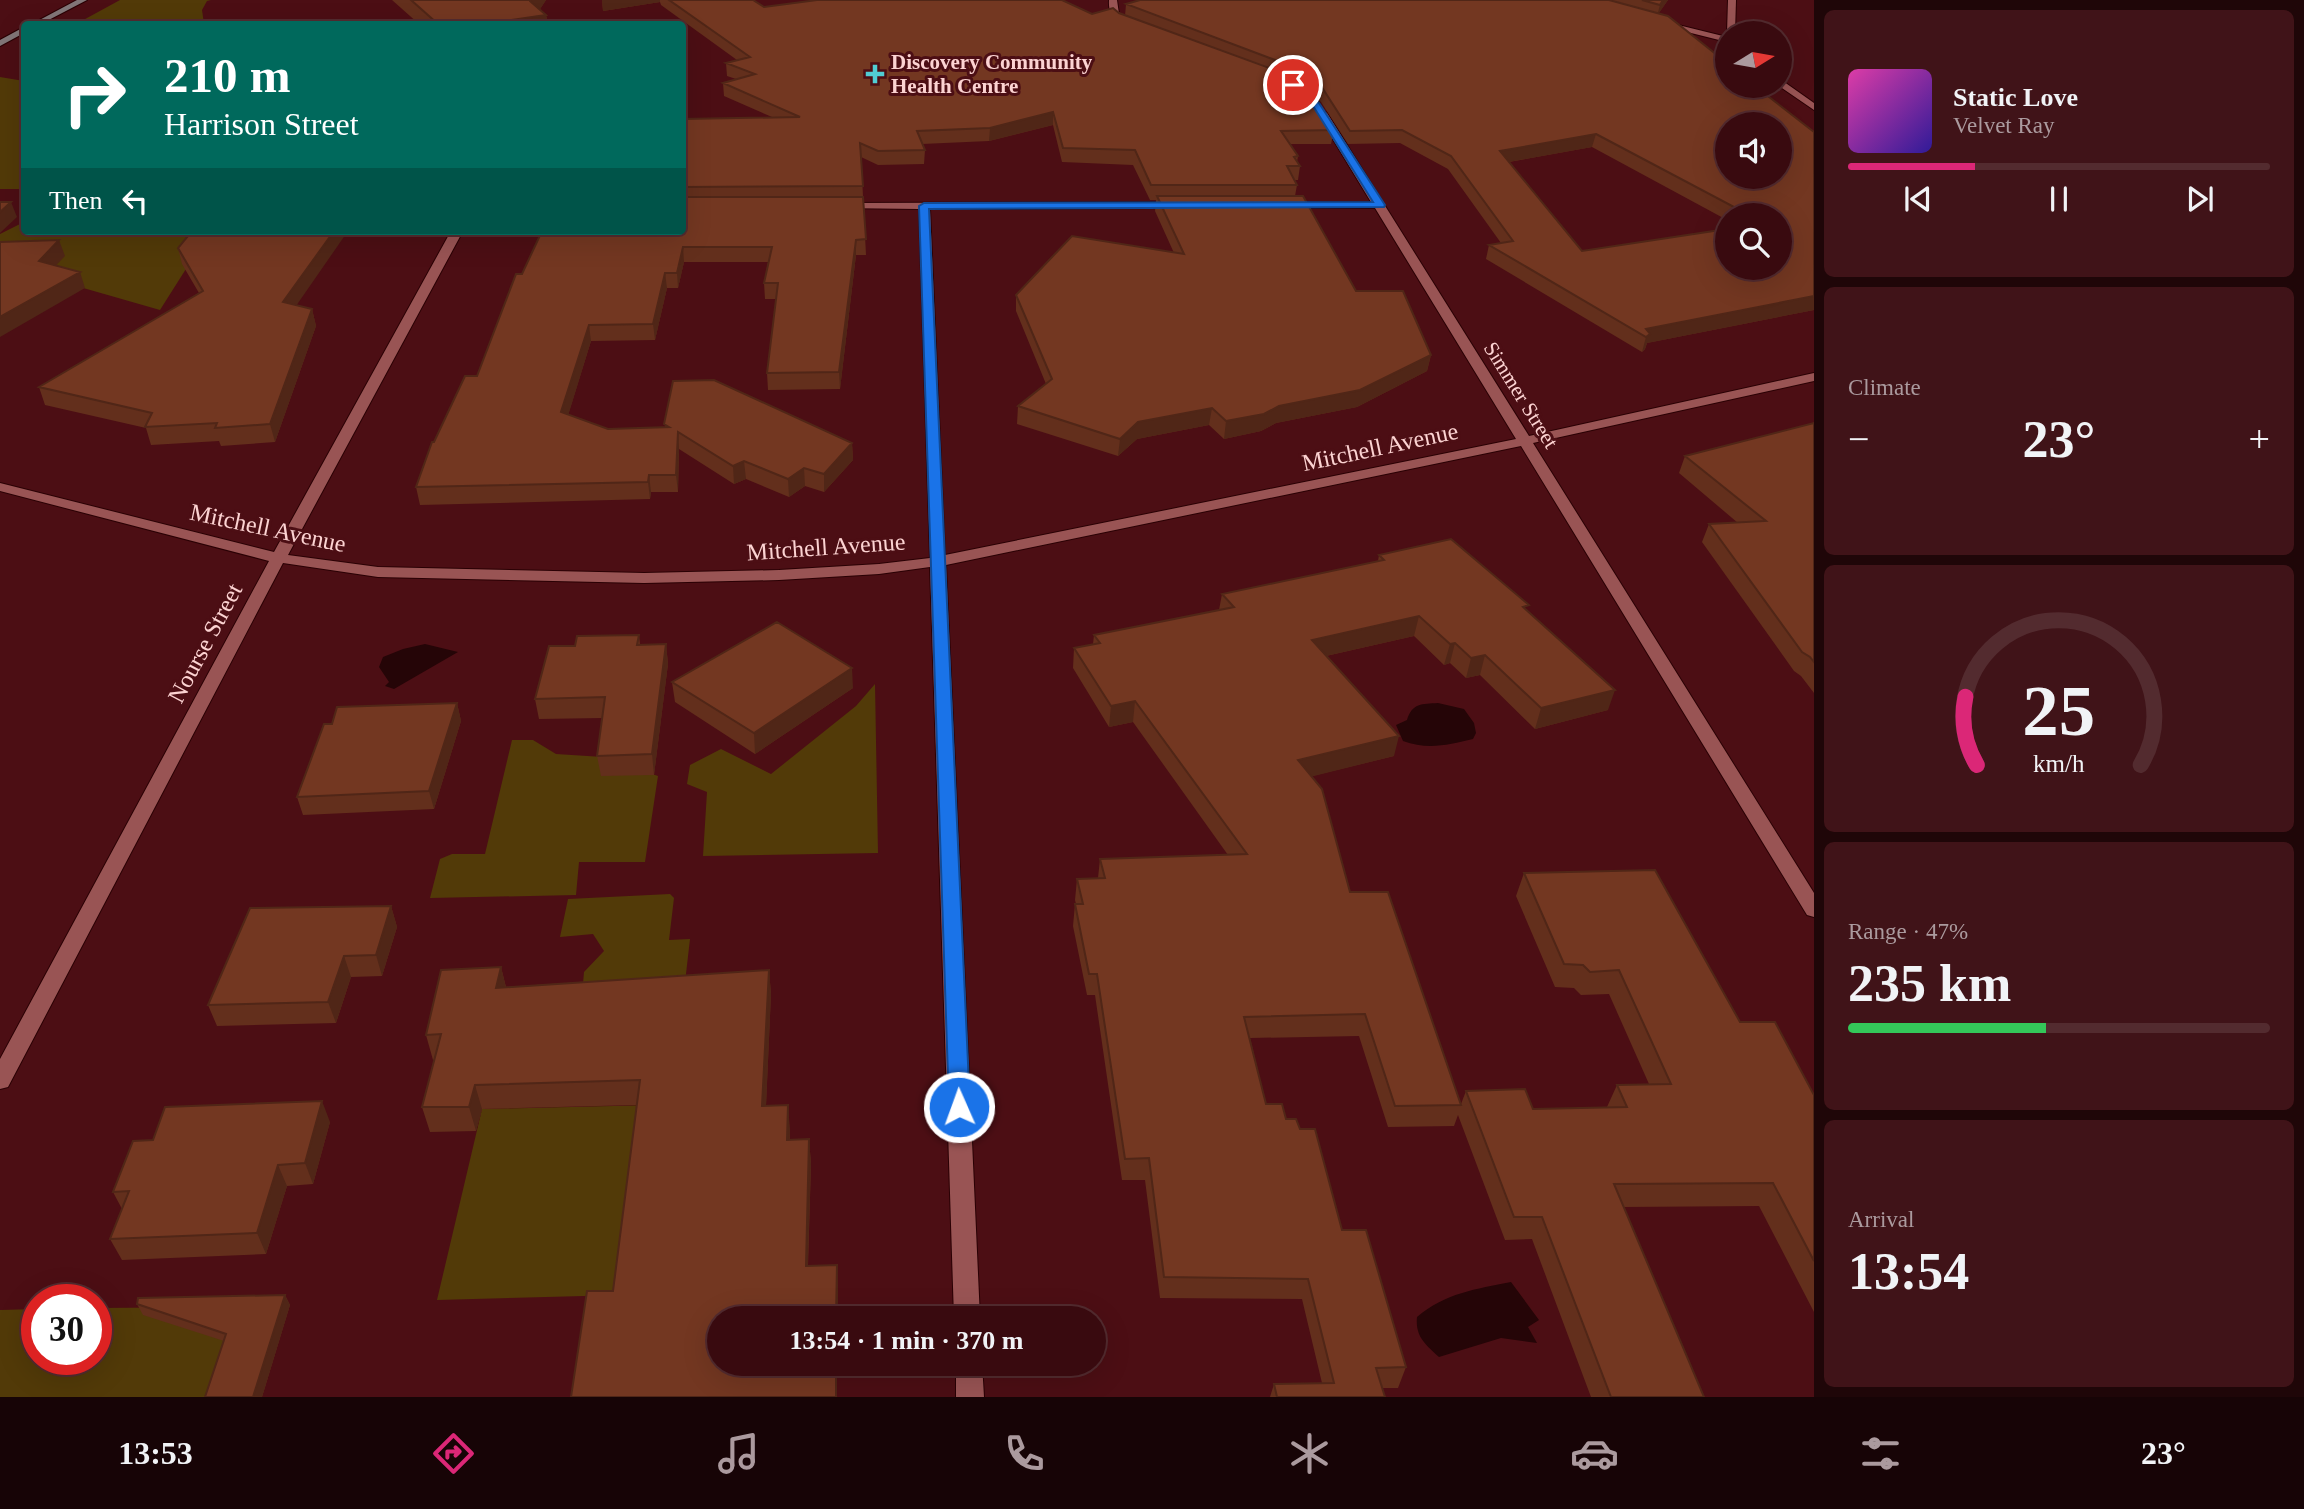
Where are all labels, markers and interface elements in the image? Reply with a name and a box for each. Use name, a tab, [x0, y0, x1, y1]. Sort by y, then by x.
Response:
north arrow	[1715, 21, 1792, 98]
map controls	[1715, 21, 1792, 280]
text: 210 m	[164, 48, 291, 103]
icon: right	[49, 49, 140, 140]
place label: Discovery Community Health Centre	[891, 50, 1093, 98]
pin	[1263, 55, 1323, 115]
marker: Discovery Community Health Centre	[865, 64, 885, 84]
icon: arrive	[1274, 66, 1312, 104]
text: Static Love	[1953, 83, 2078, 112]
text: Harrison Street	[164, 106, 359, 142]
button: sound	[1715, 112, 1792, 189]
text: Velvet Ray	[1953, 113, 2055, 138]
icon: previous	[1899, 180, 1937, 218]
icon: pause	[2040, 180, 2078, 218]
icon: next	[2181, 180, 2219, 218]
icon: left	[116, 182, 154, 220]
text: Then	[49, 186, 102, 215]
button: search	[1715, 203, 1792, 280]
street label: Simmer Street	[1479, 337, 1563, 453]
text: Climate	[1848, 375, 1921, 400]
text: 23°	[2023, 411, 2095, 468]
street label: Mitchell Avenue	[1300, 418, 1460, 476]
text: −	[1848, 418, 1869, 460]
text: +	[2249, 418, 2270, 460]
street label: Mitchell Avenue	[188, 499, 348, 557]
street label: Mitchell Avenue	[746, 528, 906, 566]
street label: Nourse Street	[163, 579, 247, 707]
text: 25	[2023, 670, 2095, 751]
text: km/h	[2033, 749, 2085, 776]
text: Range · 47%	[1848, 919, 1968, 944]
text: 235 km	[1848, 955, 2011, 1012]
position arrow	[922, 1070, 996, 1144]
text: Arrival	[1848, 1207, 1914, 1232]
text: 13:54	[1848, 1243, 1969, 1300]
speed limit sign: 30	[21, 1284, 112, 1375]
text: 13:54 · 1 min · 370 m	[790, 1326, 1024, 1355]
icon: directions	[429, 1429, 478, 1478]
icon: music	[714, 1429, 763, 1478]
icon: phone	[1000, 1429, 1049, 1478]
icon: climate	[1285, 1429, 1334, 1478]
icon: car	[1570, 1429, 1619, 1478]
icon: filters	[1856, 1429, 1905, 1478]
text: 13:53	[118, 1435, 193, 1471]
text: 23°	[2141, 1435, 2186, 1471]

